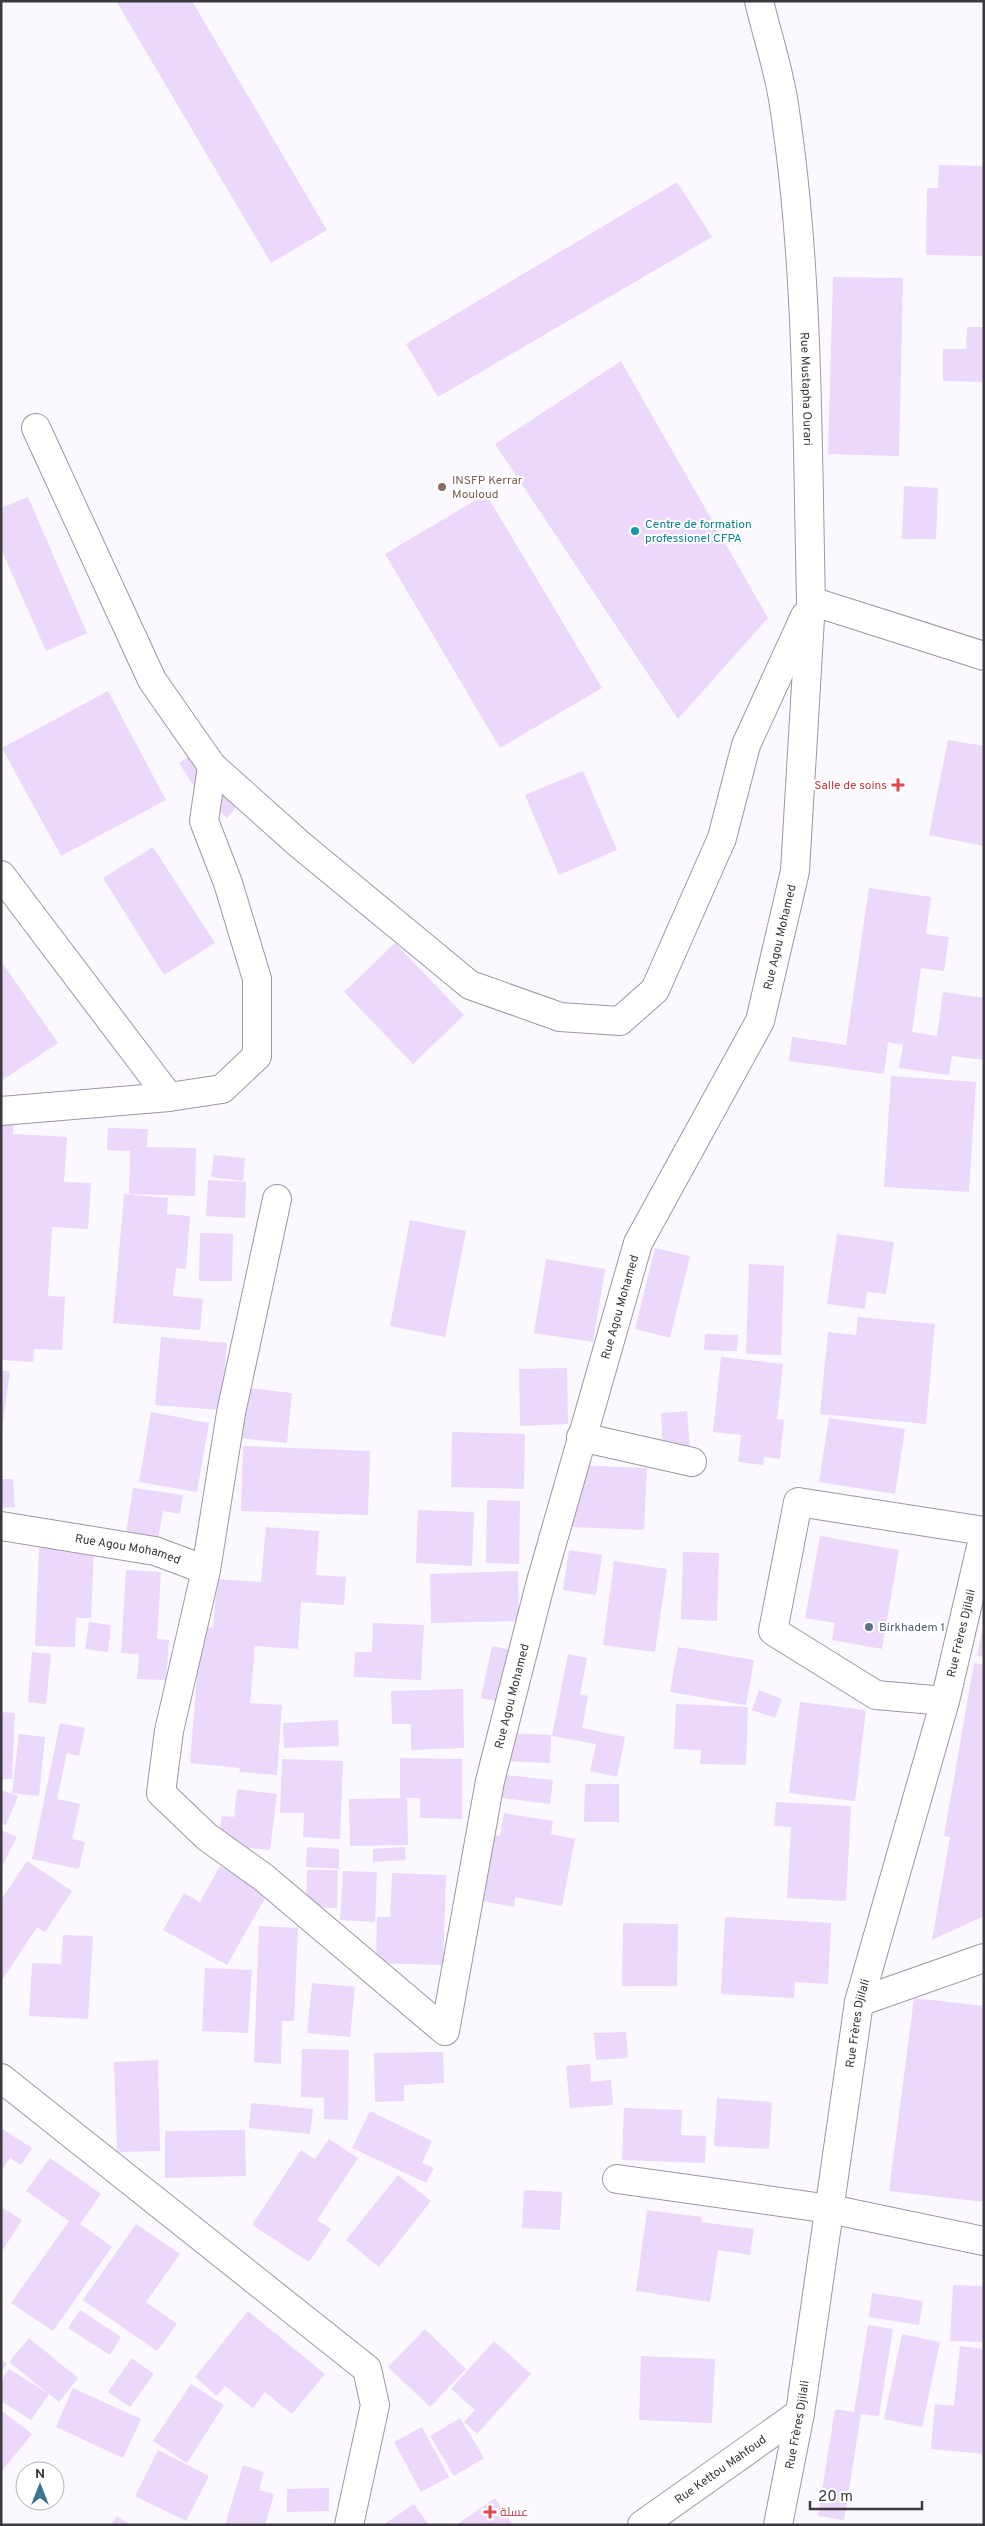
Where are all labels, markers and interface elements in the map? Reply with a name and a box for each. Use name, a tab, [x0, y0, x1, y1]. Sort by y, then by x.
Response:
street label: Rue Mustapha Ourari	[796, 332, 815, 446]
place label: INSFP Kerrar Mouloud	[452, 473, 523, 503]
marker: INSFP Kerrar Mouloud	[436, 481, 448, 493]
place label: Centre de formation professionel CFPA	[645, 517, 752, 547]
marker: Centre de formation professionel CFPA	[629, 525, 641, 537]
place label: Salle de soins	[814, 778, 887, 794]
marker: Salle de soins	[891, 778, 905, 792]
street label: Rue Agou Mohamed	[761, 883, 801, 992]
street label: Rue Agou Mohamed	[598, 1253, 643, 1361]
street label: Rue Agou Mohamed	[74, 1531, 183, 1569]
street label: Rue Frères Djilali	[944, 1588, 980, 1679]
place label: Birkhadem 1	[879, 1620, 945, 1636]
marker: Birkhadem 1	[863, 1621, 875, 1633]
street label: Rue Agou Mohamed	[492, 1642, 534, 1751]
street label: Rue Frères Djilali	[843, 1977, 874, 2069]
street label: Rue Frères Djilali	[782, 2379, 814, 2471]
street label: Rue Kettou Mahfoud	[672, 2432, 770, 2508]
north arrow	[15, 2461, 65, 2511]
text: N	[35, 2466, 45, 2483]
scale bar	[810, 2478, 922, 2510]
text: 20 m	[818, 2488, 853, 2507]
place label: عسلة	[500, 2505, 528, 2521]
marker: عسلة	[484, 2506, 496, 2518]

